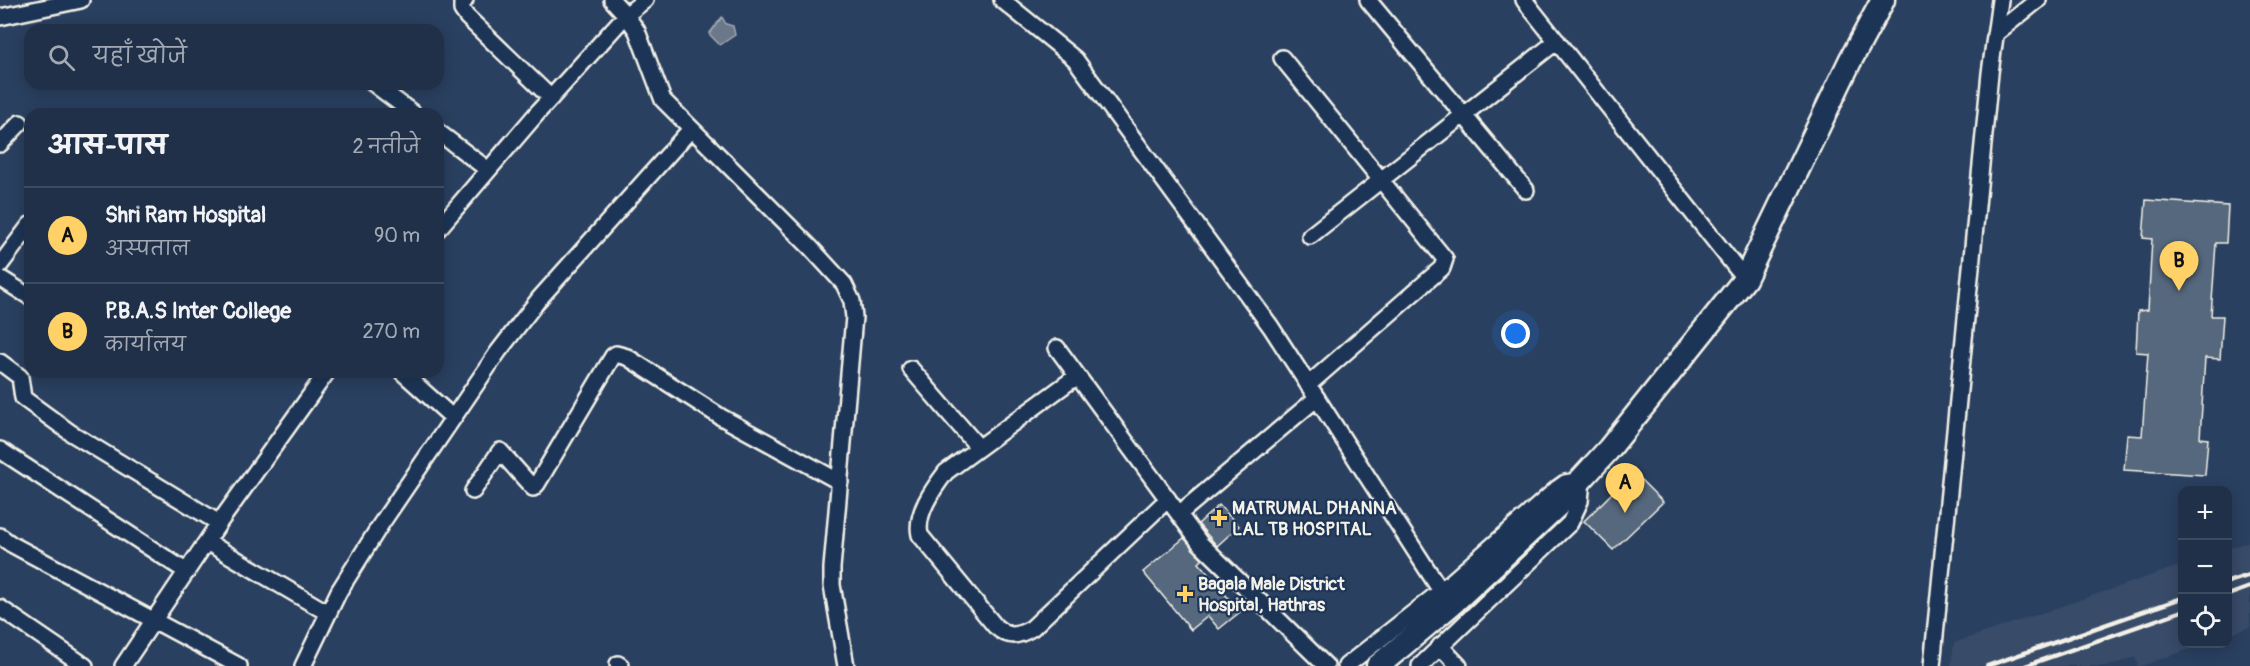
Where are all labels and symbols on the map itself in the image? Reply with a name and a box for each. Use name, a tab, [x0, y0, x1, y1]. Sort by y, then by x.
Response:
pin: B	[2160, 242, 2198, 291]
your location	[1501, 319, 1530, 348]
pin: A	[1606, 464, 1644, 513]
place label: MATRUMAL DHANNA LAL TB HOSPITAL	[1232, 497, 1397, 541]
marker: MATRUMAL DHANNA LAL TB HOSPITAL	[1210, 509, 1228, 527]
place label: Bagala Male District Hospital, Hathras	[1198, 573, 1345, 617]
marker: Bagala Male District Hospital, Hathras	[1176, 585, 1194, 603]

